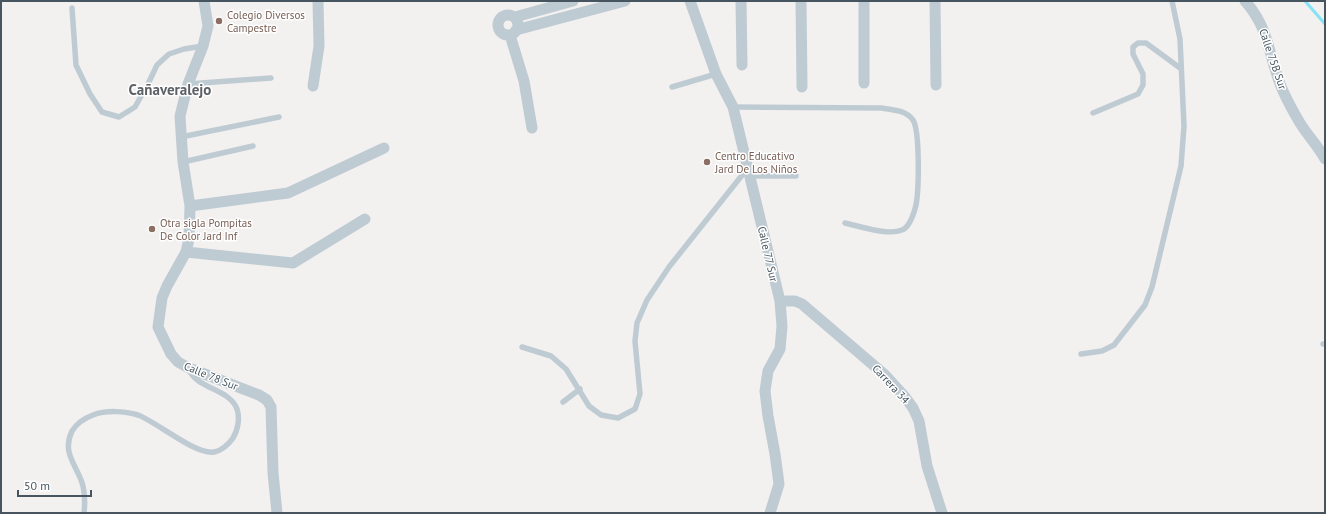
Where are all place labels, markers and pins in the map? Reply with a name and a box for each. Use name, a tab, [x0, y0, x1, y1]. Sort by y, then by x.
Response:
place label: Colegio Diversos Campestre	[227, 8, 305, 35]
marker: Colegio Diversos Campestre	[214, 16, 224, 26]
place label: Centro Educativo Jard De Los Niños	[714, 149, 798, 176]
marker: Centro Educativo Jard De Los Niños	[702, 157, 712, 167]
place label: Otra sigla Pompitas De Color Jard Inf	[160, 216, 252, 243]
marker: Otra sigla Pompitas De Color Jard Inf	[147, 224, 157, 234]

